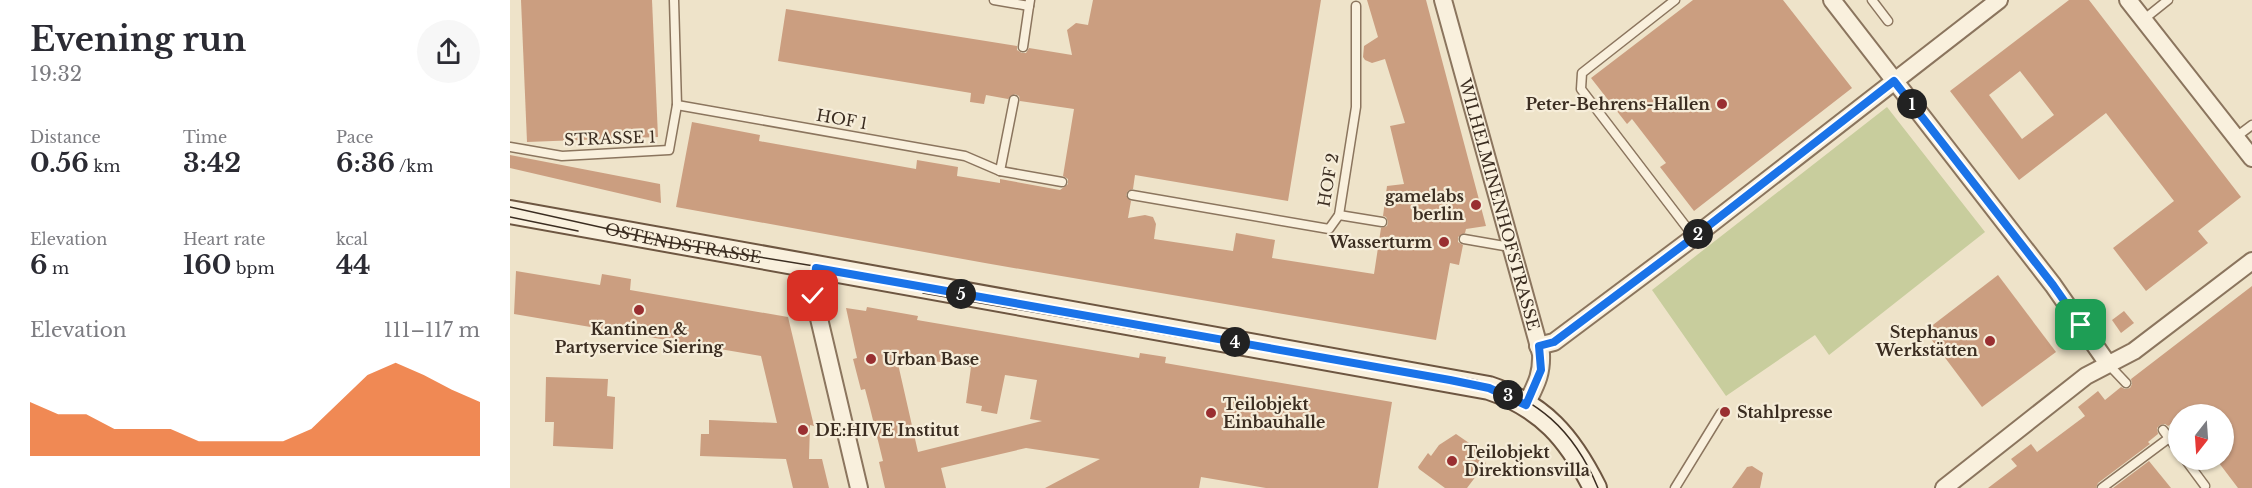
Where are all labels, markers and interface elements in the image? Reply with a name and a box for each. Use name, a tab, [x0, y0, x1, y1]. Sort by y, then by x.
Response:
text: Evening run	[30, 19, 246, 60]
button: share	[417, 20, 480, 83]
text: 19:32	[30, 62, 82, 86]
street label: WILHELMINENHOFSTRASSE	[1455, 75, 1544, 332]
pin: 1	[1897, 89, 1927, 119]
place label: Peter-Behrens-Hallen	[1525, 94, 1710, 114]
text: 1	[1909, 94, 1915, 114]
marker: Peter-Behrens-Hallen	[1715, 97, 1729, 111]
street label: HOF 1	[815, 105, 869, 133]
street label: STRASSE 1	[564, 126, 656, 150]
text: Distance	[30, 127, 101, 147]
text: Time	[183, 127, 227, 147]
text: Pace	[336, 127, 373, 147]
text: 0.56	[30, 147, 89, 179]
text: 3:42	[183, 147, 241, 179]
text: 6:36	[336, 147, 395, 179]
street label: HOF 2	[1313, 152, 1343, 208]
text: km	[89, 156, 121, 176]
text: /km	[395, 156, 433, 176]
place label: gamelabs berlin	[1385, 186, 1464, 224]
marker: gamelabs berlin	[1469, 198, 1483, 212]
street label: OSTENDSTRASSE	[603, 218, 763, 267]
pin: 2	[1683, 219, 1713, 249]
text: 2	[1693, 224, 1703, 244]
text: Elevation	[30, 229, 107, 249]
text: Heart rate	[183, 229, 265, 249]
text: kcal	[336, 229, 368, 249]
place label: Wasserturm	[1328, 232, 1432, 252]
marker: Wasserturm	[1437, 235, 1451, 249]
text: 6	[30, 249, 48, 281]
text: 160	[183, 249, 232, 281]
text: 44	[336, 249, 371, 281]
text: m	[48, 258, 69, 278]
text: bpm	[232, 258, 275, 278]
pin	[787, 270, 838, 321]
icon: check	[796, 279, 829, 312]
pin: 5	[946, 279, 976, 309]
text: 5	[956, 284, 966, 304]
pin	[2055, 299, 2106, 350]
marker: Kantinen & Partyservice Siering	[632, 303, 646, 317]
icon: arrive	[2064, 308, 2097, 341]
text: Elevation	[30, 318, 127, 342]
text: 111–117 m	[384, 318, 480, 342]
place label: Kantinen & Partyservice Siering	[555, 319, 725, 357]
place label: Stephanus Werkstätten	[1875, 322, 1978, 360]
pin: 4	[1220, 327, 1250, 357]
text: 4	[1230, 332, 1240, 352]
marker: Stephanus Werkstätten	[1983, 334, 1997, 348]
place label: Urban Base	[883, 349, 979, 369]
marker: Urban Base	[864, 352, 878, 366]
pin: 3	[1493, 380, 1523, 410]
text: 3	[1503, 385, 1513, 405]
place label: Teilobjekt Einbauhalle	[1223, 394, 1325, 432]
place label: Stahlpresse	[1737, 402, 1833, 422]
north arrow	[2168, 404, 2234, 470]
map controls	[2168, 404, 2234, 470]
marker: Stahlpresse	[1718, 405, 1732, 419]
marker: Teilobjekt Einbauhalle	[1204, 406, 1218, 420]
place label: DE:HIVE Institut	[815, 420, 960, 440]
marker: DE:HIVE Institut	[796, 423, 810, 437]
place label: Teilobjekt Direktionsvilla	[1464, 442, 1590, 480]
marker: Teilobjekt Direktionsvilla	[1445, 454, 1459, 468]

